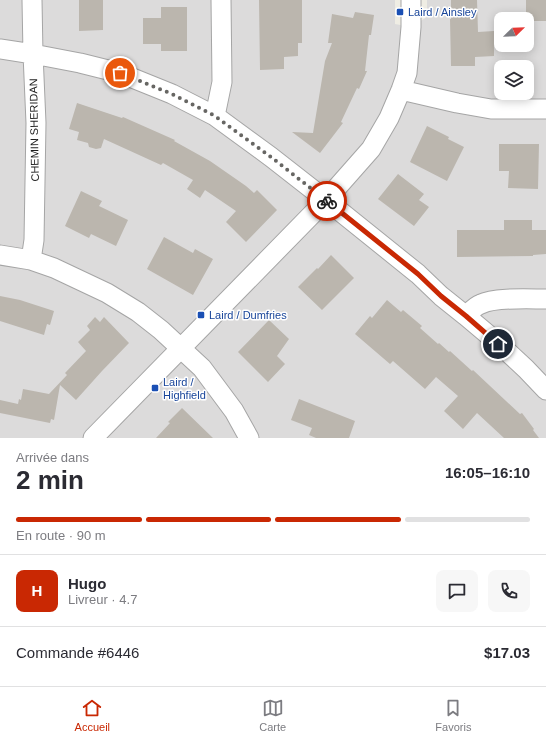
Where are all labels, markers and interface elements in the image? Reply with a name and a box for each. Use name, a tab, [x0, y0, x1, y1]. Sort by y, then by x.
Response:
place label: Laird / Ainsley	[408, 6, 477, 18]
marker: Laird / Ainsley	[395, 7, 405, 17]
north arrow	[494, 12, 534, 52]
map controls	[494, 12, 534, 100]
pin	[103, 56, 137, 90]
button: layers	[494, 60, 534, 100]
icon: bag	[109, 62, 131, 84]
street label: CHEMIN SHERIDAN	[27, 78, 41, 182]
courier	[307, 181, 347, 221]
icon: bike	[316, 190, 338, 212]
place label: Laird / Dumfries	[209, 309, 287, 321]
marker: Laird / Dumfries	[196, 310, 206, 320]
pin	[481, 327, 515, 361]
icon: home	[487, 333, 509, 355]
place label: Laird / Highfield	[163, 376, 206, 401]
marker: Laird / Highfield	[150, 383, 160, 393]
text: Arrivée dans	[16, 450, 89, 465]
text: 16:05–16:10	[445, 464, 530, 481]
text: 2 min	[16, 465, 84, 495]
text: En route · 90 m	[16, 528, 106, 543]
button: chat	[436, 570, 478, 612]
button: phone	[488, 570, 530, 612]
text: Hugo	[68, 575, 106, 592]
text: H	[32, 582, 42, 599]
text: Livreur · 4.7	[68, 592, 137, 607]
text: Commande #6446	[16, 644, 139, 661]
text: $17.03	[484, 644, 530, 661]
tab: Accueil	[75, 697, 110, 733]
tab: Carte	[259, 697, 286, 733]
tab: Favoris	[435, 697, 471, 733]

